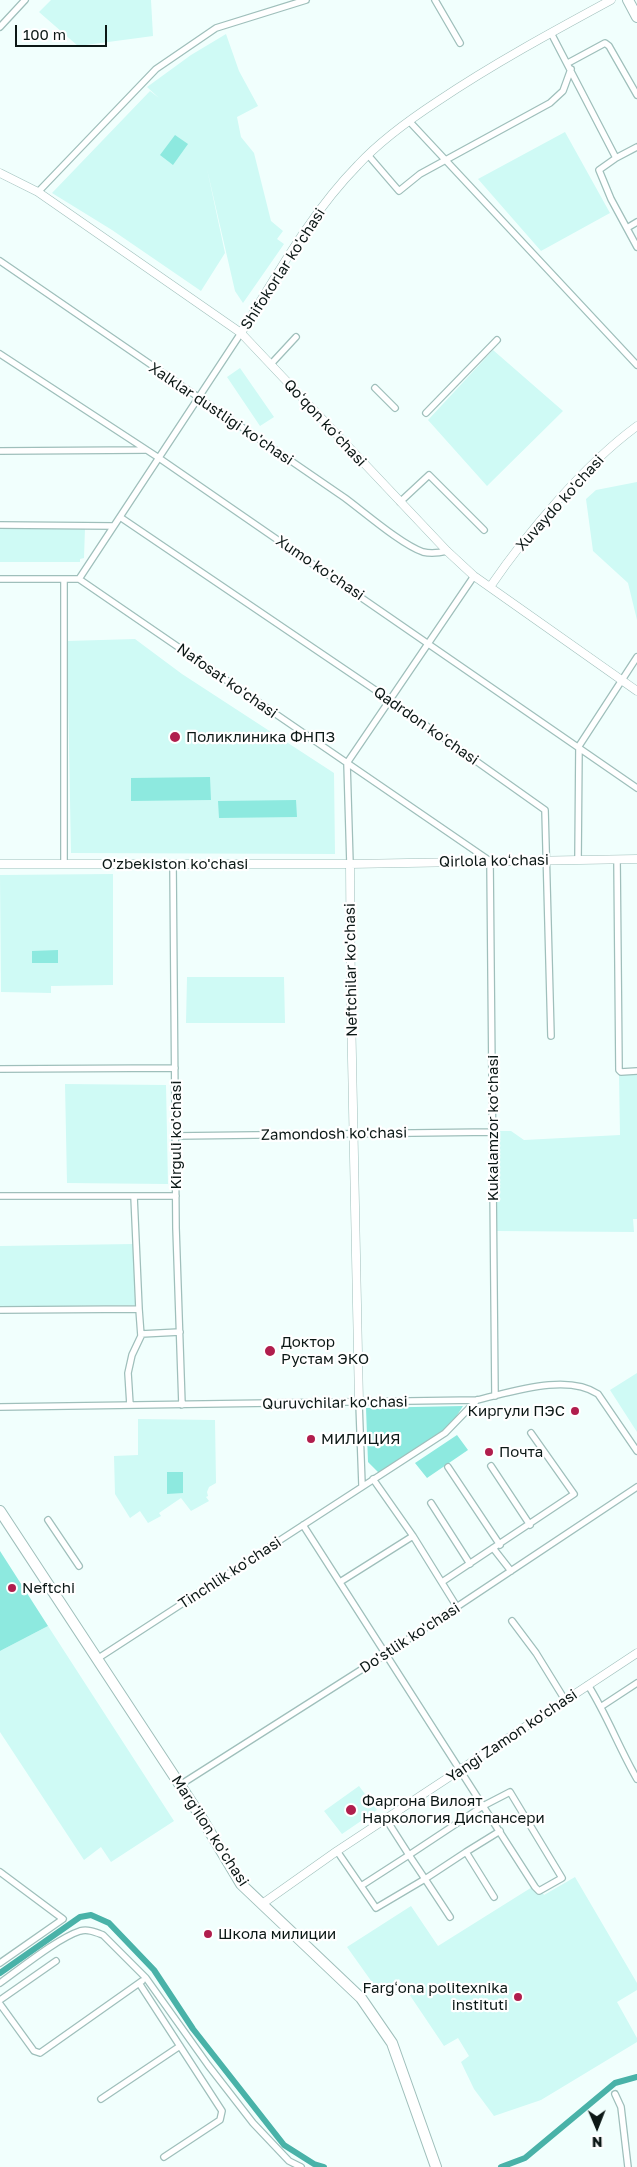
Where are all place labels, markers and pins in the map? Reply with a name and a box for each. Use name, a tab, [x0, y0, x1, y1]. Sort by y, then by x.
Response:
place label: Поликлиника ФНПЗ	[186, 728, 335, 746]
marker: Поликлиника ФНПЗ	[168, 730, 182, 744]
place label: Доктор Рустам ЭКО	[281, 1333, 369, 1368]
marker: Доктор Рустам ЭКО	[263, 1344, 277, 1358]
place label: Киргули ПЭС	[468, 1402, 565, 1420]
marker: Киргули ПЭС	[569, 1405, 581, 1417]
place label: МИЛИЦИЯ	[321, 1430, 401, 1448]
marker: МИЛИЦИЯ	[305, 1433, 317, 1445]
place label: Почта	[499, 1443, 543, 1461]
marker: Почта	[483, 1446, 495, 1458]
place label: Neftchi	[22, 1579, 75, 1597]
marker: Neftchi	[6, 1582, 18, 1594]
place label: Фаргона Вилоят Наркология Диспансери	[362, 1792, 545, 1827]
marker: Фаргона Вилоят Наркология Диспансери	[344, 1803, 358, 1817]
place label: Школа милиции	[218, 1925, 336, 1943]
marker: Школа милиции	[202, 1928, 214, 1940]
place label: Fargʻona politexnika instituti	[362, 1979, 508, 2014]
marker: Fargʻona politexnika instituti	[512, 1991, 524, 2003]

